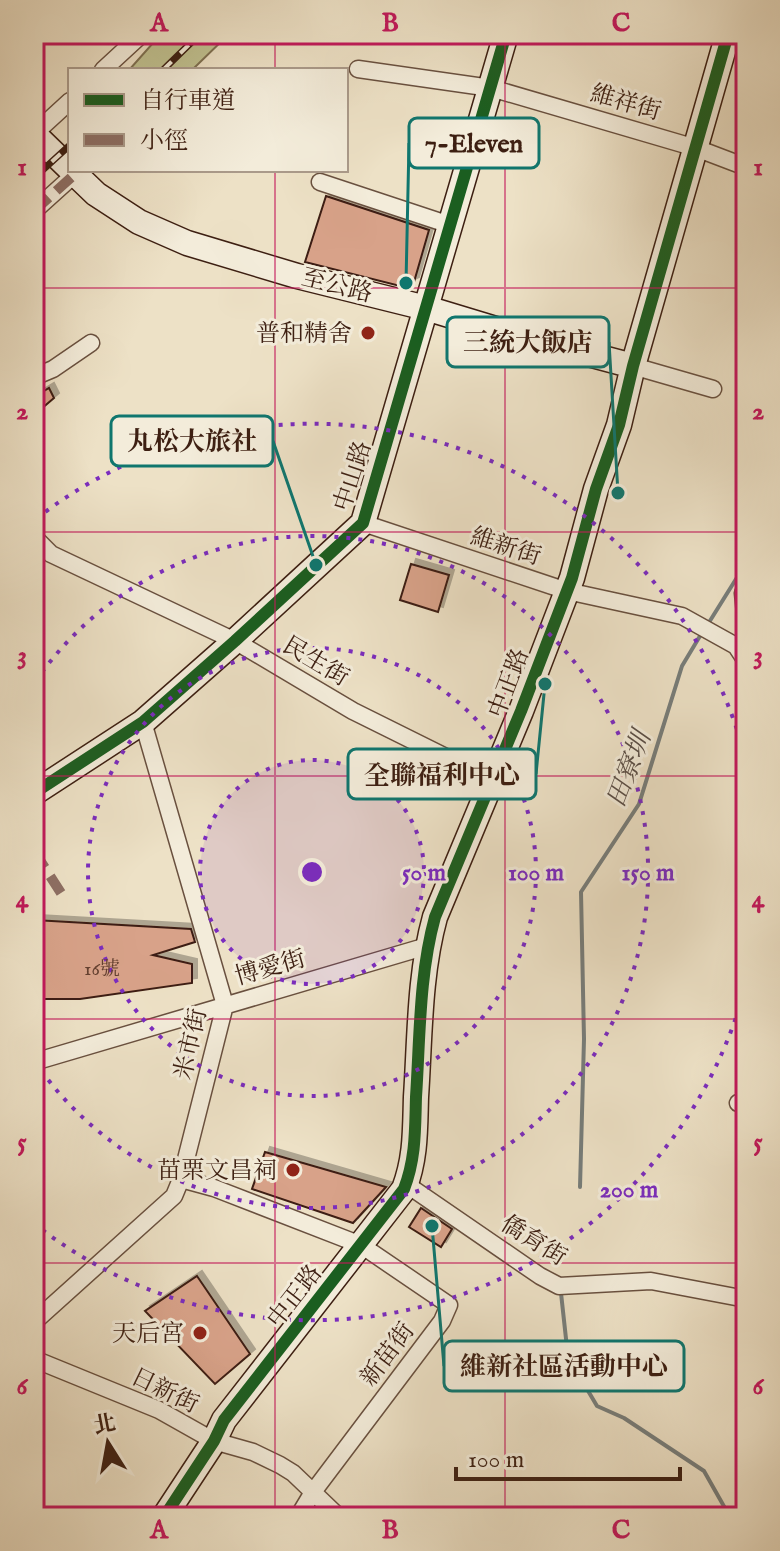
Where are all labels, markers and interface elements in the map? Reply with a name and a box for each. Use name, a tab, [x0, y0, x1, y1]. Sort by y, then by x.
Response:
text: A	[149, 7, 169, 40]
text: B	[381, 7, 399, 40]
text: C	[612, 7, 631, 40]
legend	[68, 68, 348, 172]
street label: 維祥街	[587, 79, 664, 128]
text: 自行車道	[140, 86, 236, 117]
callout: 7-Eleven	[409, 118, 539, 168]
text: 小徑	[140, 126, 188, 157]
text: 7-Eleven	[425, 128, 523, 161]
text: 1	[17, 151, 27, 184]
text: 1	[753, 151, 763, 184]
street label: 至公路	[298, 263, 375, 310]
callout: 三統大飯店	[447, 317, 609, 367]
place label: 普和精舍	[256, 319, 352, 350]
marker: 普和精舍	[359, 324, 377, 342]
text: 三統大飯店	[463, 327, 593, 360]
text: 2	[16, 395, 28, 428]
text: 2	[752, 395, 764, 428]
callout: 丸松大旅社	[111, 416, 273, 466]
text: 丸松大旅社	[127, 426, 257, 459]
street label: 中山路	[328, 437, 379, 515]
street label: 維新街	[467, 522, 545, 573]
street label: 民生街	[276, 630, 354, 694]
text: 3	[17, 639, 27, 672]
text: 3	[753, 639, 763, 672]
street label: 中正路	[482, 644, 537, 723]
water label: 田寮圳	[600, 723, 660, 812]
callout: 全聯福利中心	[348, 749, 536, 799]
text: 全聯福利中心	[364, 760, 520, 793]
centre of rings	[298, 858, 326, 886]
text: 50 m	[402, 858, 447, 889]
text: 100 m	[508, 858, 565, 889]
text: 150 m	[621, 858, 675, 889]
text: 4	[16, 883, 30, 916]
text: 4	[752, 883, 766, 916]
street label: 博愛街	[232, 944, 309, 993]
house number: 16號	[84, 957, 120, 982]
street label: 米市街	[168, 1006, 215, 1083]
text: 5	[17, 1126, 27, 1159]
text: 5	[753, 1126, 763, 1159]
place label: 苗栗文昌祠	[157, 1156, 277, 1187]
marker: 苗栗文昌祠	[284, 1161, 302, 1179]
text: 200 m	[600, 1175, 659, 1206]
street label: 僑育街	[494, 1209, 572, 1273]
street label: 中正路	[261, 1259, 330, 1335]
street label: 新苗街	[354, 1317, 422, 1393]
place label: 天后宮	[112, 1319, 184, 1350]
marker: 天后宮	[191, 1324, 209, 1342]
callout: 維新社區活動中心	[444, 1341, 684, 1391]
text: 維新社區活動中心	[460, 1351, 668, 1384]
street label: 日新街	[125, 1362, 203, 1421]
text: 6	[17, 1370, 29, 1403]
text: 6	[753, 1370, 765, 1403]
north arrow	[68, 1403, 148, 1483]
text: 北	[91, 1409, 118, 1441]
scale bar	[456, 1431, 680, 1481]
text: 100 m	[468, 1445, 524, 1476]
text: A	[149, 1514, 169, 1547]
text: B	[381, 1514, 399, 1547]
text: C	[612, 1514, 631, 1547]

